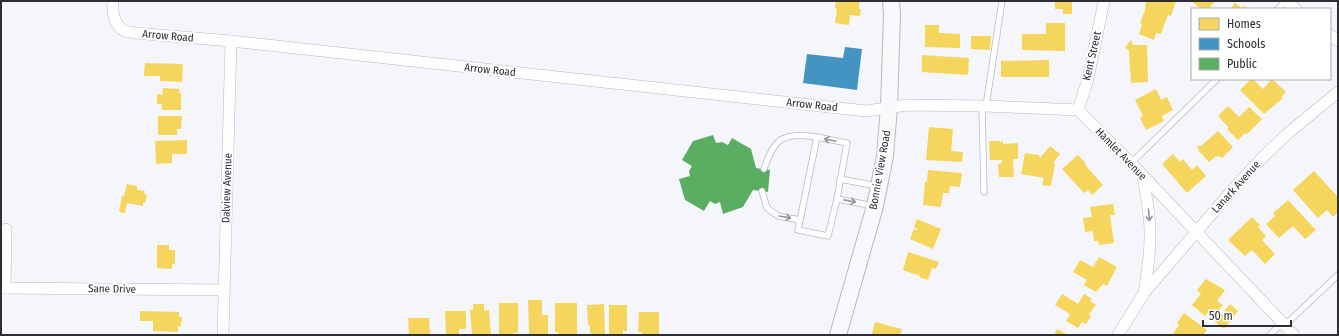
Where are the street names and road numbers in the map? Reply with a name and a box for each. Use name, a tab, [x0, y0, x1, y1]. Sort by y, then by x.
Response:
street label: Arrow Road	[142, 27, 194, 45]
street label: Kent Street	[1080, 30, 1104, 82]
street label: Arrow Road	[464, 61, 516, 79]
street label: Arrow Road	[786, 96, 838, 114]
street label: Hamlet Avenue	[1093, 125, 1149, 183]
street label: Bonnie View Road	[867, 129, 893, 211]
street label: Dalview Avenue	[219, 153, 235, 223]
street label: Lanark Avenue	[1209, 158, 1263, 216]
street label: Sane Drive	[88, 282, 136, 296]

